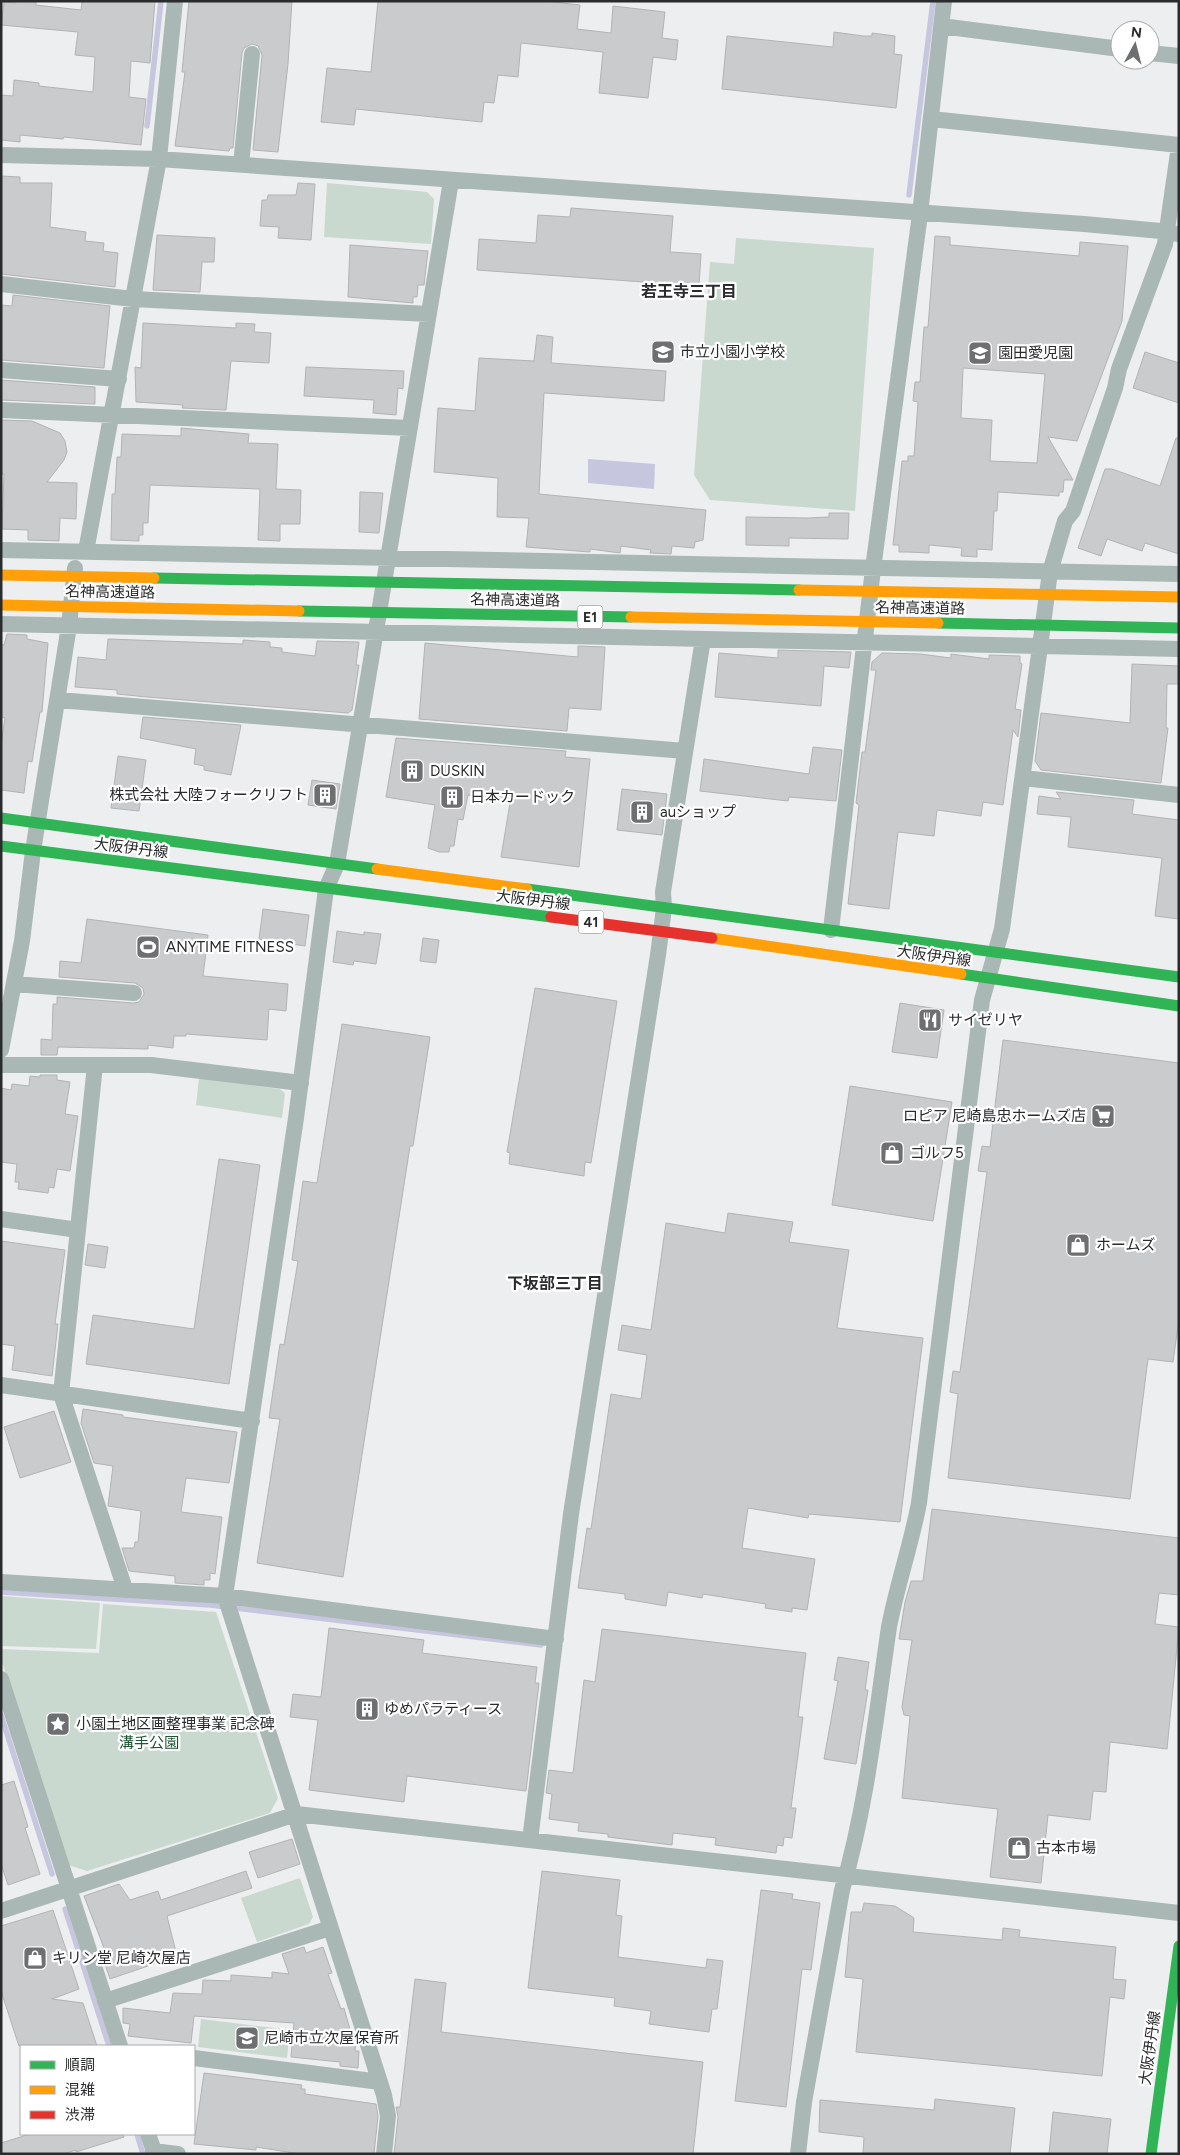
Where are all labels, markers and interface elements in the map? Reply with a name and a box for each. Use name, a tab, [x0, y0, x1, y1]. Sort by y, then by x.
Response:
north arrow	[1110, 20, 1160, 70]
text: N	[1130, 23, 1143, 42]
district label: 若王寺三丁目	[641, 282, 737, 301]
school or university icon: 市立小園小学校	[650, 339, 676, 365]
school or university icon: 園田愛児園	[967, 340, 993, 366]
place label: 市立小園小学校	[680, 343, 785, 361]
place label: 園田愛児園	[998, 344, 1073, 362]
street label: 名神高速道路	[65, 582, 155, 602]
street label: 名神高速道路	[470, 590, 560, 610]
street label: 名神高速道路	[875, 598, 965, 618]
road number: E1	[578, 606, 602, 628]
building icon: DUSKIN	[399, 758, 425, 784]
place label: DUSKIN	[430, 762, 485, 780]
building icon: 株式会社 大陸フォークリフト	[312, 782, 338, 808]
building icon: 日本カードック	[439, 784, 465, 810]
place label: 株式会社 大陸フォークリフト	[109, 786, 308, 804]
place label: 日本カードック	[470, 788, 575, 806]
building icon: auショップ	[629, 799, 655, 825]
place label: auショップ	[660, 803, 736, 821]
street label: 大阪伊丹線	[93, 834, 169, 862]
street label: 大阪伊丹線	[495, 886, 571, 914]
road number: 41	[578, 910, 604, 934]
sports icon: ANYTIME FITNESS	[135, 934, 161, 960]
place label: ANYTIME FITNESS	[166, 938, 294, 956]
street label: 大阪伊丹線	[896, 942, 972, 970]
restaurant icon: サイゼリヤ	[917, 1007, 943, 1033]
place label: サイゼリヤ	[948, 1011, 1023, 1029]
supermarket icon: ロピア 尼崎島忠ホームズ店	[1090, 1103, 1116, 1129]
place label: ロピア 尼崎島忠ホームズ店	[903, 1107, 1086, 1125]
shop icon: ゴルフ5	[879, 1140, 905, 1166]
place label: ゴルフ5	[910, 1144, 964, 1162]
shop icon: ホームズ	[1065, 1232, 1091, 1258]
place label: ホームズ	[1096, 1236, 1156, 1254]
district label: 下坂部三丁目	[507, 1274, 603, 1293]
building icon: ゆめパラティース	[354, 1696, 380, 1722]
place label: ゆめパラティース	[384, 1700, 502, 1718]
place icon: 小園土地区画整理事業 記念碑	[45, 1711, 71, 1737]
place label: 小園土地区画整理事業 記念碑	[76, 1715, 275, 1733]
park label: 溝手公園	[119, 1734, 179, 1752]
shop icon: 古本市場	[1006, 1835, 1032, 1861]
place label: 古本市場	[1036, 1839, 1096, 1857]
shop icon: キリン堂 尼崎次屋店	[22, 1945, 48, 1971]
place label: キリン堂 尼崎次屋店	[52, 1949, 191, 1967]
street label: 大阪伊丹線	[1136, 2010, 1164, 2086]
school or university icon: 尼崎市立次屋保育所	[234, 2025, 260, 2051]
place label: 尼崎市立次屋保育所	[264, 2029, 399, 2047]
legend	[20, 2045, 195, 2135]
text: 順調	[65, 2056, 95, 2074]
text: 混雑	[65, 2081, 95, 2099]
text: 渋滞	[65, 2106, 95, 2124]

